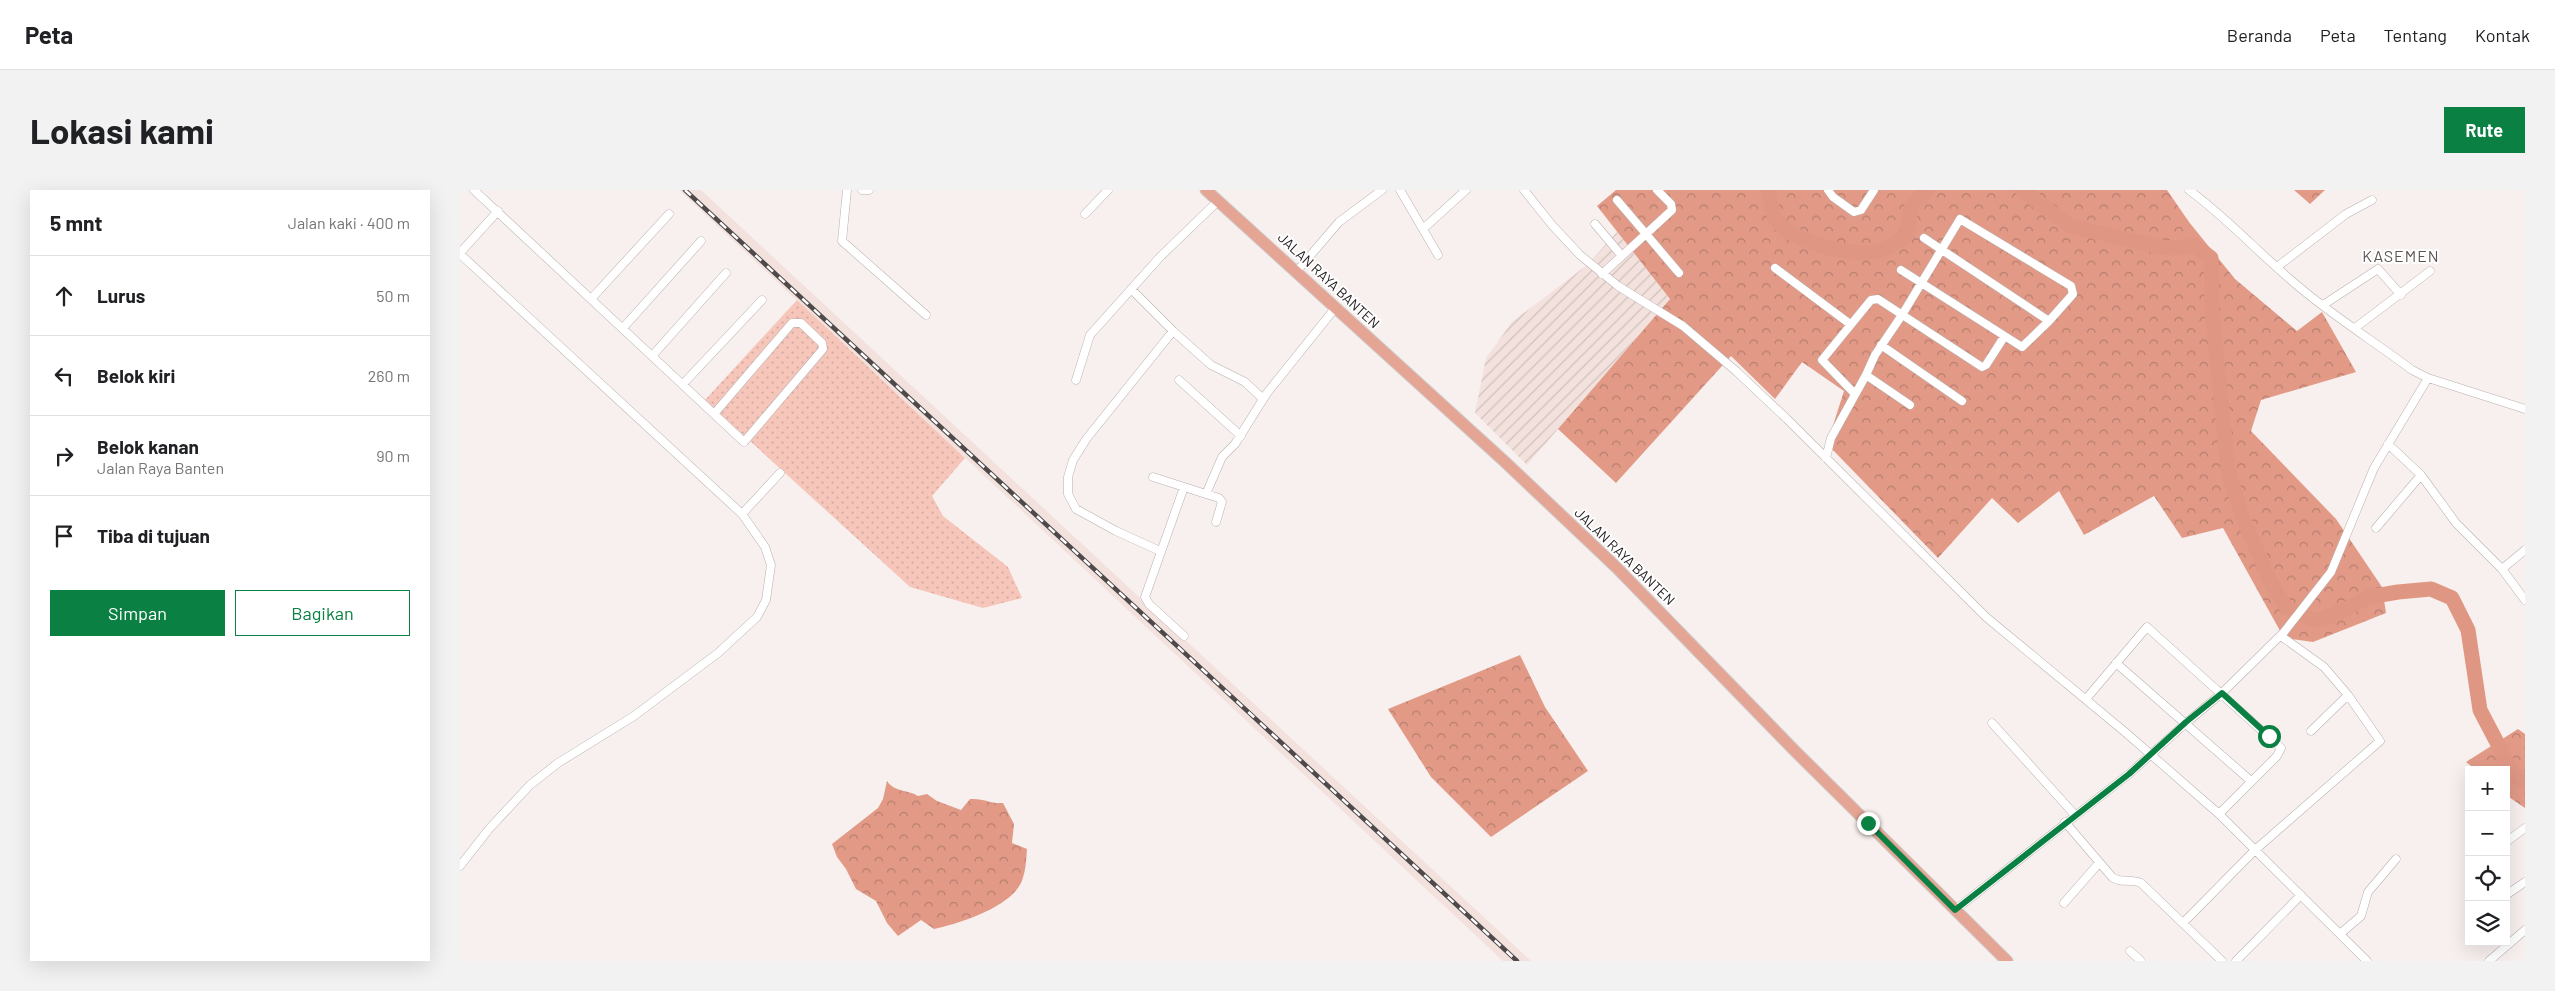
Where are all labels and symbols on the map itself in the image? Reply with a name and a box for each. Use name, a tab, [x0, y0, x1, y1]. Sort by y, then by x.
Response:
street label: JALAN RAYA BANTEN	[1275, 229, 1383, 331]
district label: KASEMEN	[2362, 246, 2440, 265]
street label: JALAN RAYA BANTEN	[1571, 504, 1679, 608]
route start	[2258, 725, 2281, 748]
route end	[1857, 812, 1880, 835]

